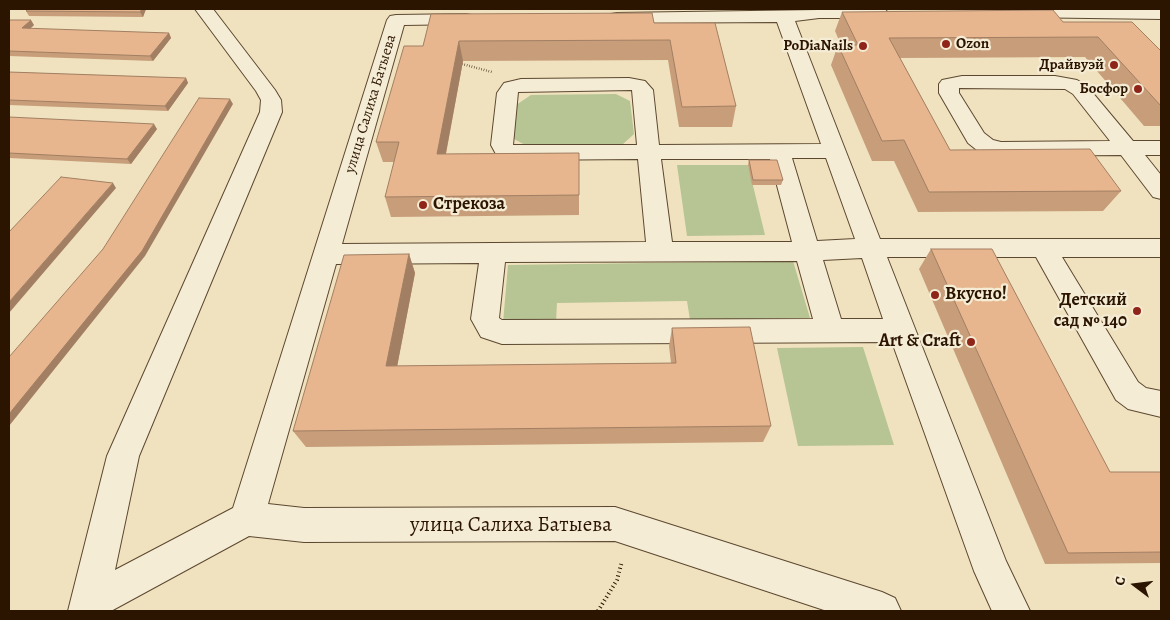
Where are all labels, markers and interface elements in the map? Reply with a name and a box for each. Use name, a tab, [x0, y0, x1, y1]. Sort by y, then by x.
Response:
street label: улица Салиха Батыева	[341, 32, 401, 176]
place label: Ozon	[956, 35, 989, 53]
place label: PoDiaNails	[783, 37, 853, 55]
marker: Ozon	[940, 38, 952, 50]
marker: PoDiaNails	[857, 40, 869, 52]
place label: Драйвуэй	[1039, 56, 1104, 74]
marker: Драйвуэй	[1108, 59, 1120, 71]
place label: Босфор	[1079, 80, 1128, 98]
marker: Босфор	[1132, 83, 1144, 95]
place label: Стрекоза	[433, 194, 505, 216]
marker: Стрекоза	[417, 199, 429, 211]
place label: Вкусно!	[945, 284, 1007, 306]
marker: Вкусно!	[929, 289, 941, 301]
place label: Детский сад № 140	[1054, 290, 1127, 332]
marker: Детский сад № 140	[1131, 305, 1143, 317]
place label: Art & Craft	[879, 331, 961, 353]
marker: Art & Craft	[965, 336, 977, 348]
street label: улица Салиха Батыева	[410, 513, 612, 539]
north arrow	[1110, 560, 1160, 610]
text: С	[1110, 574, 1130, 588]

